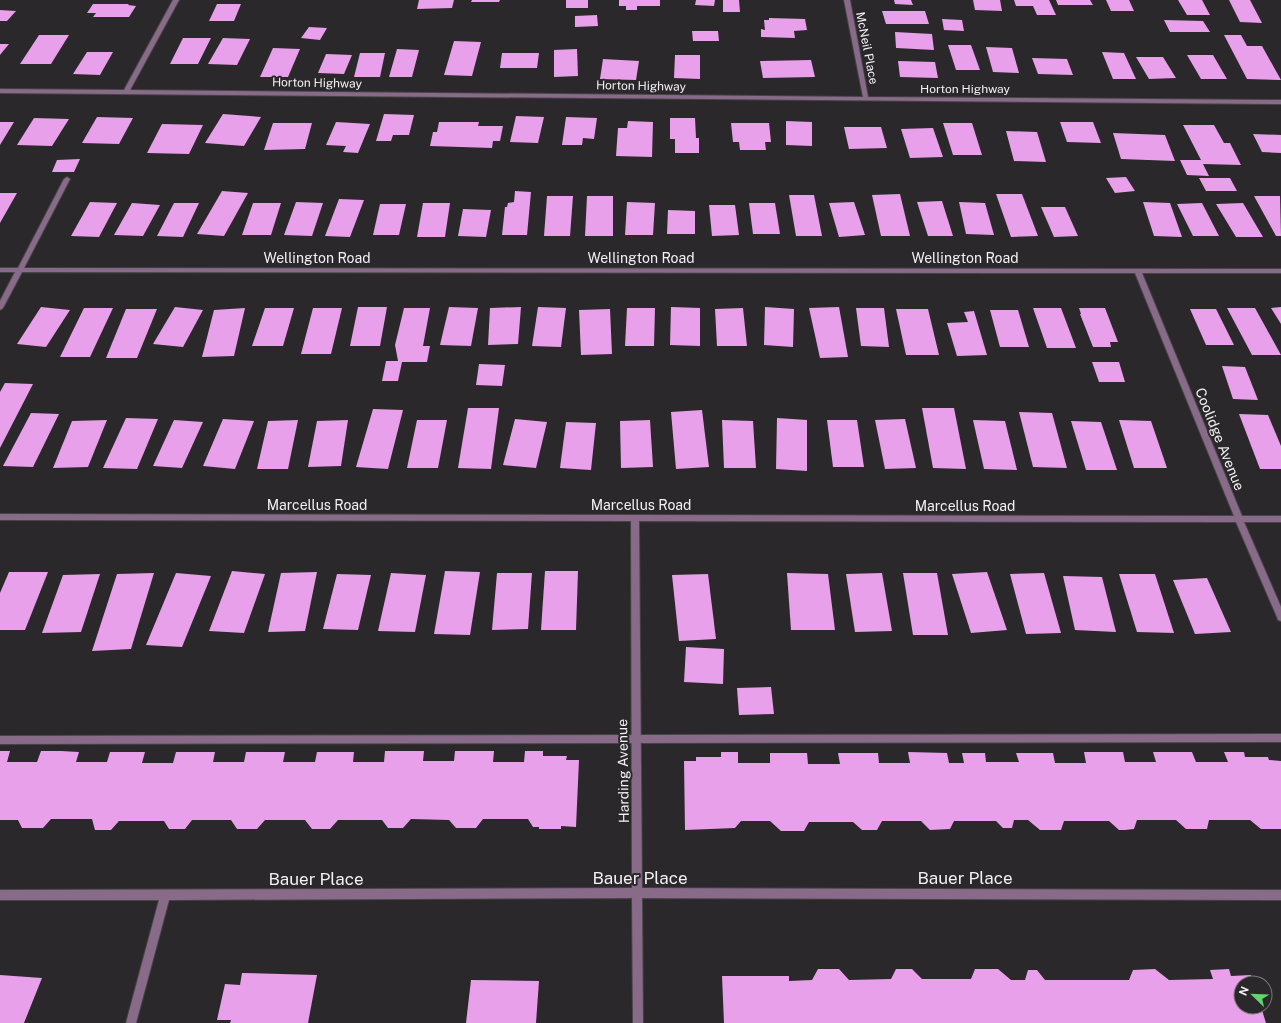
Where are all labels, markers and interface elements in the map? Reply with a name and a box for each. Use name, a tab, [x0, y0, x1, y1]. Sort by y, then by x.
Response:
street label: McNeil Place	[853, 11, 881, 86]
street label: Horton Highway	[272, 75, 363, 91]
street label: Horton Highway	[596, 78, 687, 94]
street label: Horton Highway	[920, 82, 1011, 96]
street label: Wellington Road	[263, 250, 371, 266]
street label: Wellington Road	[587, 250, 695, 266]
street label: Wellington Road	[911, 250, 1019, 266]
street label: Coolidge Avenue	[1192, 385, 1248, 493]
street label: Marcellus Road	[267, 497, 367, 513]
street label: Marcellus Road	[591, 497, 691, 513]
street label: Marcellus Road	[915, 498, 1015, 514]
street label: Harding Avenue	[614, 719, 632, 823]
street label: Bauer Place	[592, 868, 688, 888]
street label: Bauer Place	[917, 868, 1013, 888]
street label: Bauer Place	[268, 869, 364, 889]
north arrow	[1233, 975, 1273, 1015]
text: N	[1237, 985, 1251, 997]

